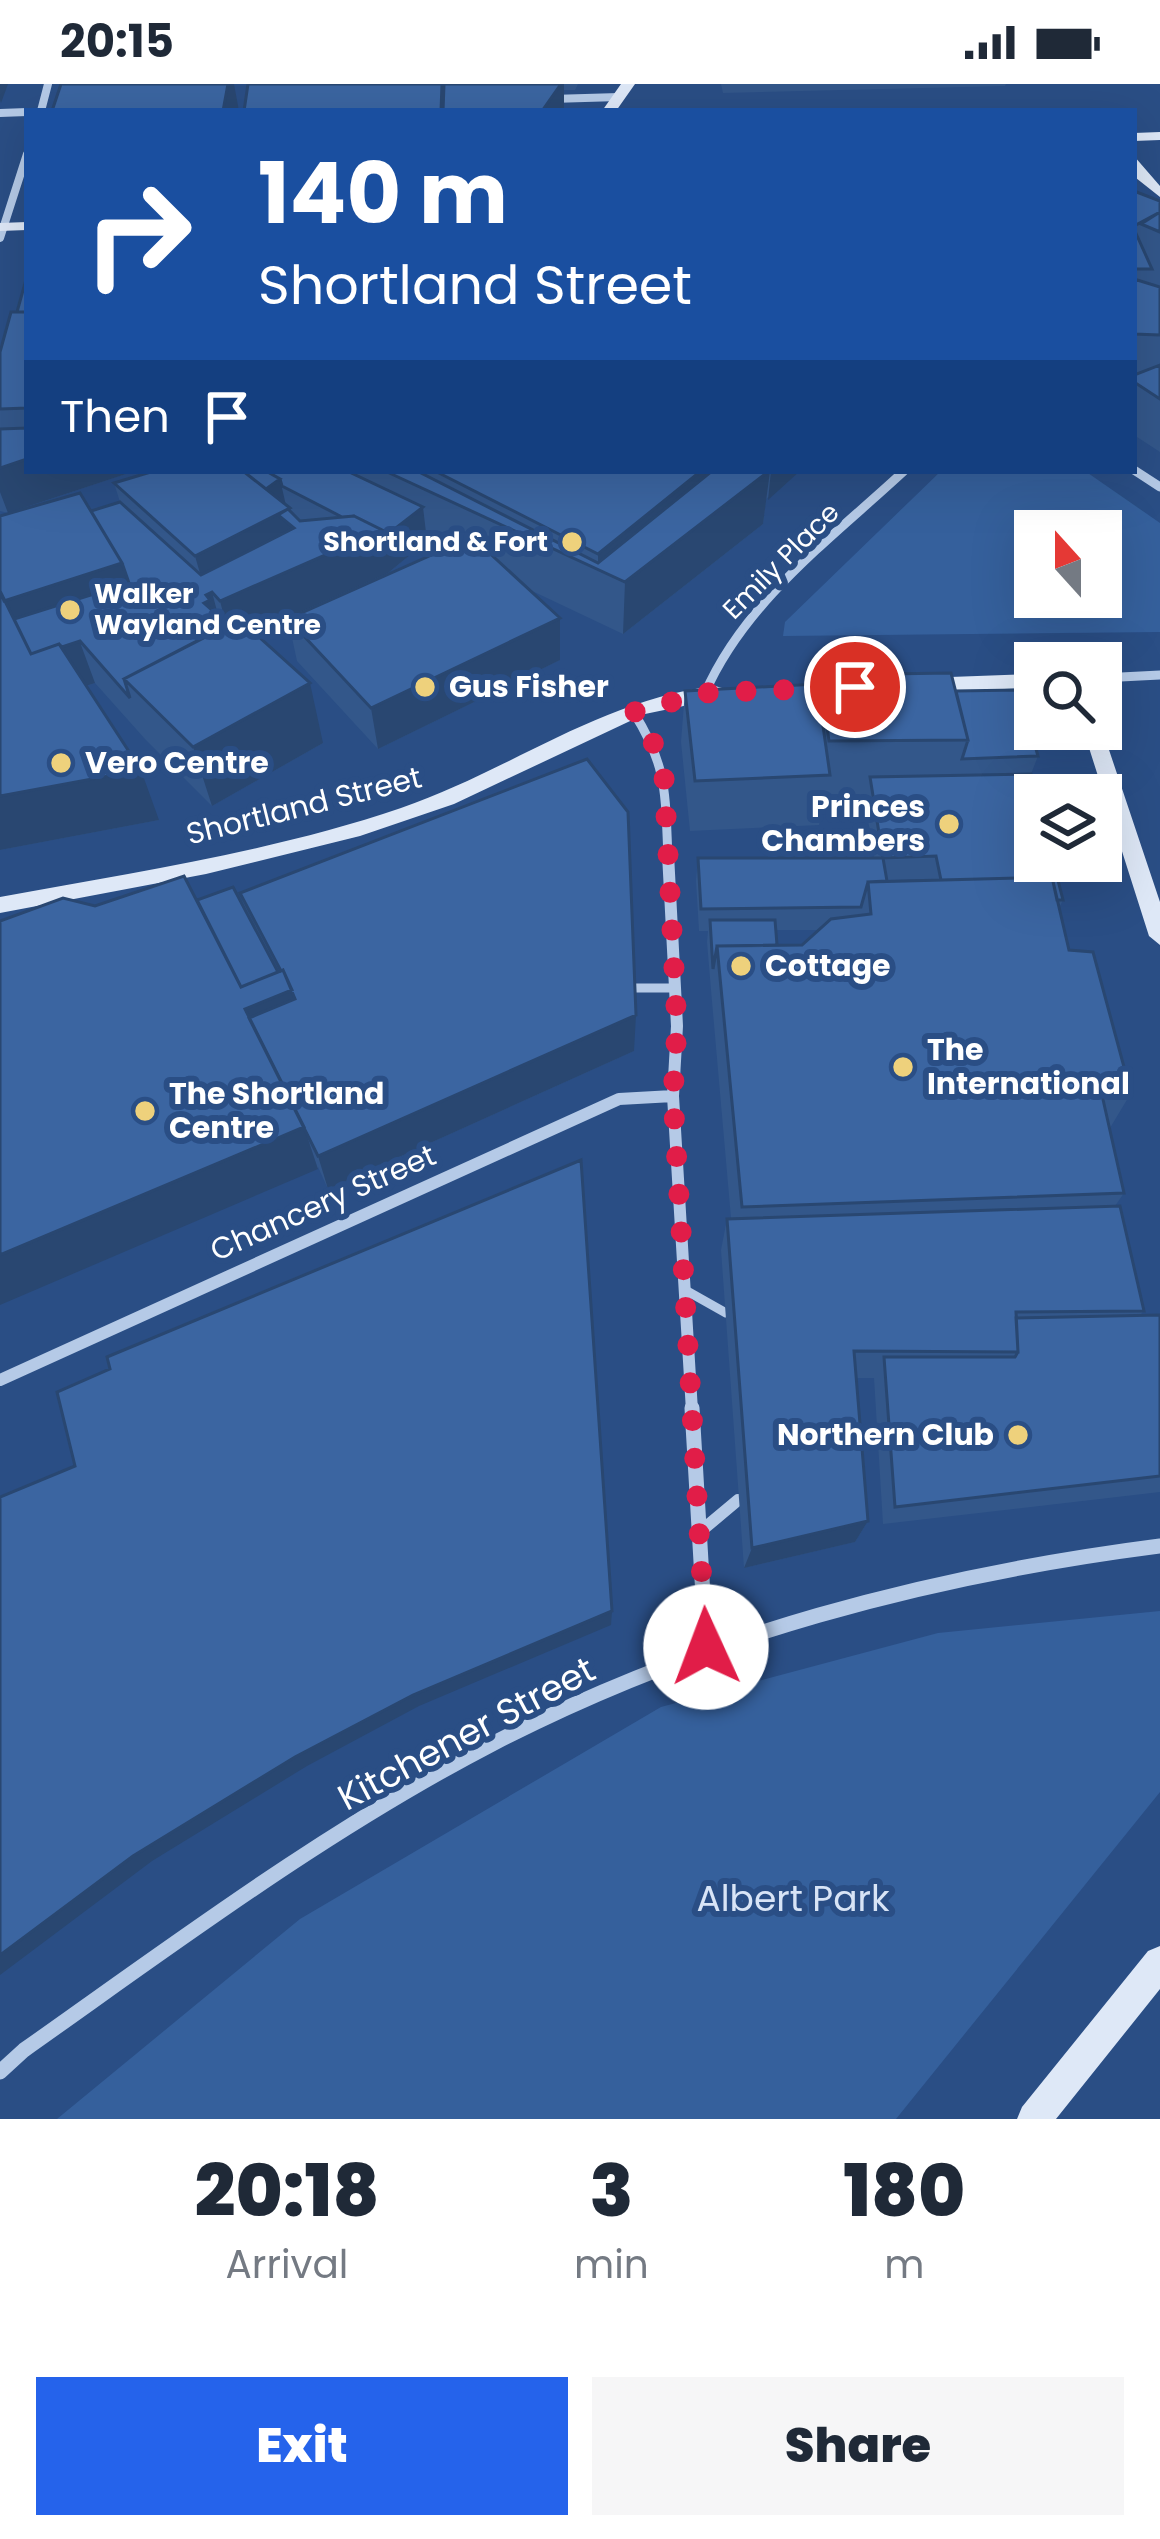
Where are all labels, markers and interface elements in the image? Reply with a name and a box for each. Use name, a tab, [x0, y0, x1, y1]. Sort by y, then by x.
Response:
text: 20:15	[60, 10, 174, 73]
text: 140 m	[258, 135, 508, 252]
icon: right	[60, 156, 216, 312]
text: Shortland Street	[258, 247, 692, 323]
icon: arrive	[194, 384, 260, 450]
text: Then	[60, 385, 170, 448]
street label: Emily Place	[714, 494, 847, 627]
north arrow	[1014, 510, 1122, 618]
map controls	[1014, 510, 1122, 882]
place label: Shortland & Fort	[323, 523, 548, 560]
marker: Shortland & Fort	[559, 529, 585, 555]
place label: Walker Wayland Centre	[94, 575, 321, 643]
marker: Walker Wayland Centre	[57, 597, 83, 623]
pin	[804, 636, 906, 738]
button: search	[1014, 642, 1122, 750]
icon: arrive	[822, 654, 888, 720]
place label: Gus Fisher	[449, 665, 609, 708]
marker: Gus Fisher	[412, 674, 438, 700]
place label: Vero Centre	[85, 741, 269, 784]
marker: Vero Centre	[48, 750, 74, 776]
street label: Shortland Street	[182, 755, 426, 856]
button: layers	[1014, 774, 1122, 882]
place label: Princes Chambers	[761, 785, 925, 862]
marker: Princes Chambers	[936, 811, 962, 837]
place label: Cottage	[765, 944, 891, 987]
marker: Cottage	[728, 953, 754, 979]
place label: The International	[927, 1028, 1130, 1105]
marker: The International	[890, 1054, 916, 1080]
place label: The Shortland Centre	[169, 1072, 384, 1149]
marker: The Shortland Centre	[132, 1098, 158, 1124]
street label: Chancery Street	[203, 1134, 442, 1272]
place label: Northern Club	[777, 1413, 994, 1456]
marker: Northern Club	[1005, 1422, 1031, 1448]
position arrow	[643, 1584, 769, 1710]
street label: Kitchener Street	[329, 1644, 604, 1823]
park label: Albert Park	[696, 1873, 890, 1924]
text: 20:18	[195, 2140, 379, 2241]
text: 3	[589, 2140, 633, 2241]
text: 180	[843, 2140, 965, 2241]
text: Arrival	[226, 2237, 348, 2292]
text: min	[574, 2237, 649, 2292]
text: m	[884, 2237, 924, 2292]
button: Exit	[36, 2377, 568, 2515]
button: Share	[592, 2377, 1124, 2515]

